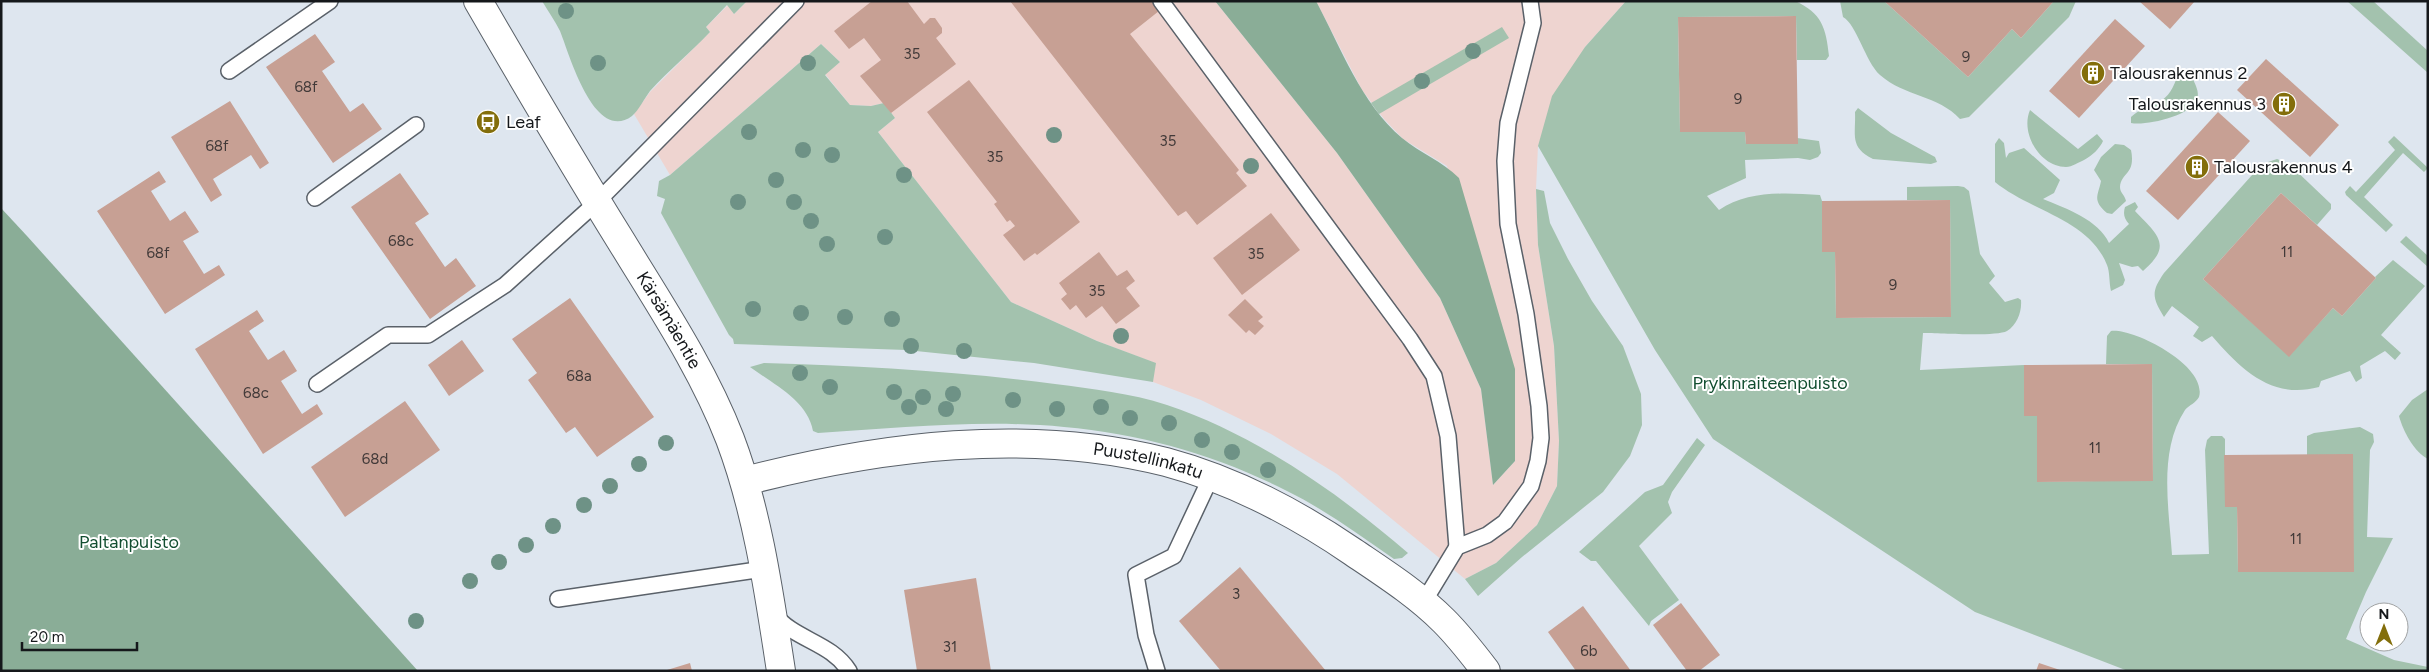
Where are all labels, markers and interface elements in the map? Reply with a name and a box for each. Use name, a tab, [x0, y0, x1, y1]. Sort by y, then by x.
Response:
house number: 35	[904, 45, 920, 63]
house number: 9	[1962, 48, 1970, 66]
building icon: Talousrakennus 2	[2080, 60, 2106, 86]
place label: Talousrakennus 2	[2110, 62, 2248, 84]
house number: 68f	[294, 78, 318, 96]
house number: 9	[1734, 90, 1742, 108]
building icon: Talousrakennus 3	[2271, 91, 2297, 117]
place label: Talousrakennus 3	[2129, 93, 2266, 115]
bus stop icon: Leaf	[475, 109, 501, 135]
place label: Leaf	[506, 111, 541, 133]
house number: 35	[1160, 132, 1176, 150]
house number: 68f	[205, 137, 229, 155]
house number: 35	[987, 148, 1003, 166]
building icon: Talousrakennus 4	[2184, 154, 2210, 180]
place label: Talousrakennus 4	[2214, 156, 2353, 178]
house number: 68c	[388, 232, 414, 250]
house number: 11	[2281, 243, 2293, 261]
house number: 68f	[146, 244, 170, 262]
house number: 35	[1248, 245, 1264, 263]
street label: Kärsämäentie	[632, 268, 706, 373]
house number: 9	[1889, 276, 1897, 294]
house number: 35	[1089, 282, 1105, 300]
house number: 68a	[566, 367, 592, 385]
park label: Prykinraiteenpuisto	[1692, 372, 1848, 394]
house number: 68c	[243, 384, 269, 402]
street label: Puustellinkatu	[1092, 438, 1206, 484]
house number: 11	[2089, 439, 2101, 457]
house number: 68d	[362, 450, 388, 468]
house number: 11	[2290, 530, 2302, 548]
park label: Paltanpuisto	[79, 531, 179, 553]
house number: 3	[1232, 585, 1240, 603]
north arrow	[2359, 602, 2409, 652]
text: N	[2379, 606, 2389, 623]
scale bar	[22, 620, 138, 652]
text: 20 m	[30, 628, 64, 646]
house number: 31	[943, 638, 957, 656]
house number: 6b	[1580, 642, 1598, 660]

